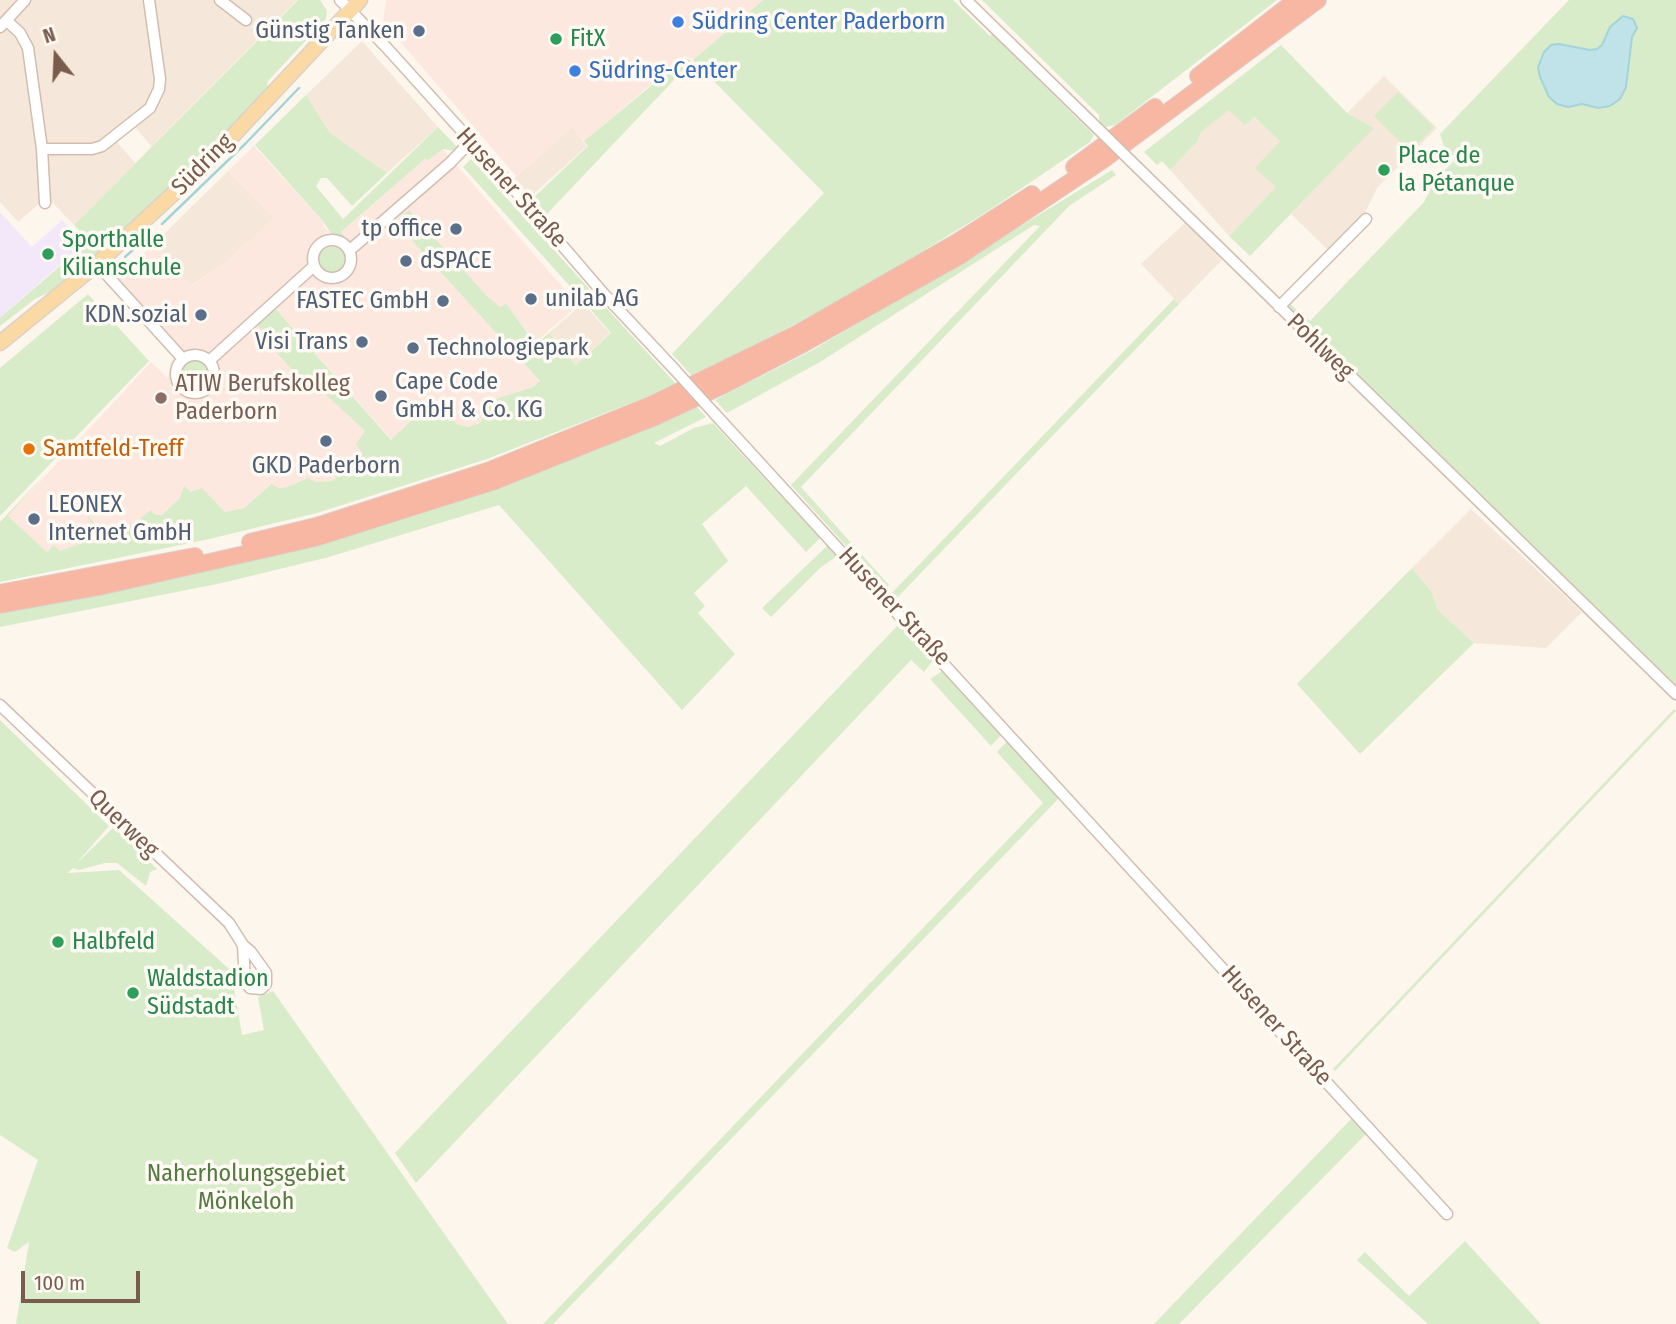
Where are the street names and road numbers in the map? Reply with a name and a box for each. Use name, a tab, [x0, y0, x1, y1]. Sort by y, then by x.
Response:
street label: Husener Straße	[450, 122, 572, 254]
street label: Südring	[166, 128, 240, 202]
street label: Pohlweg	[1280, 308, 1360, 386]
street label: Husener Straße	[832, 542, 956, 672]
street label: Querweg	[82, 784, 164, 864]
street label: Husener Straße	[1215, 960, 1337, 1092]

